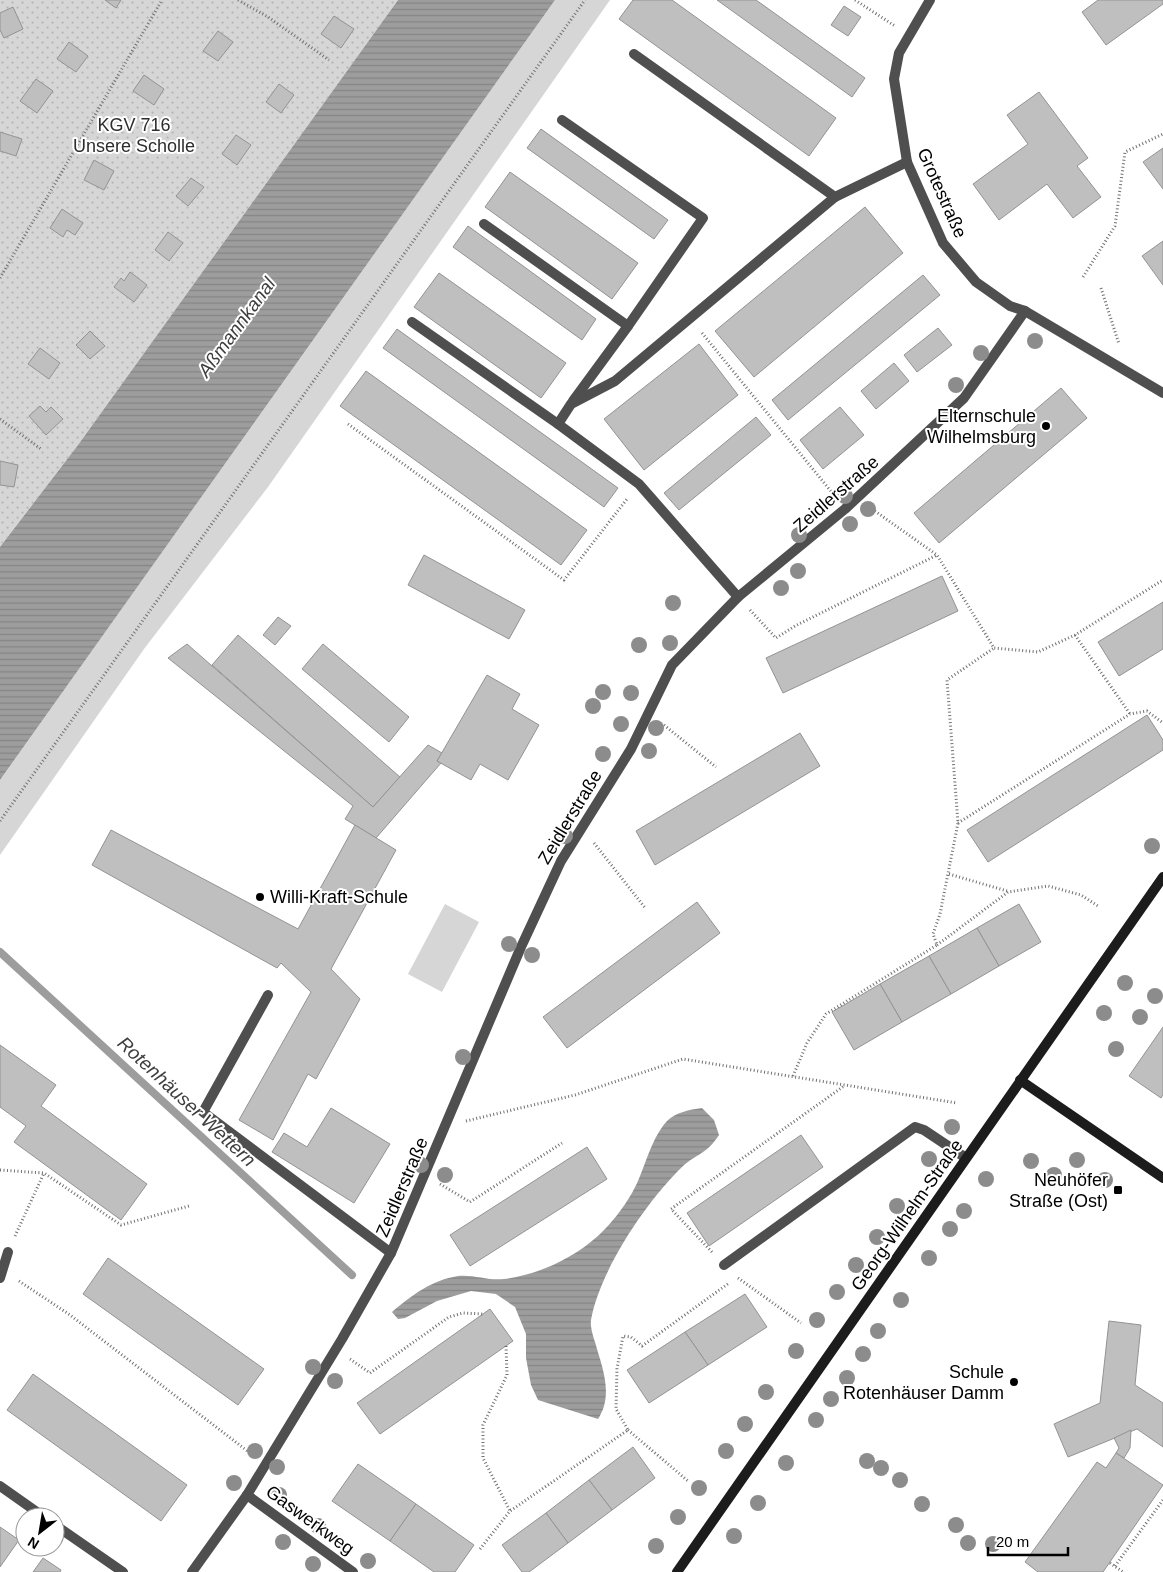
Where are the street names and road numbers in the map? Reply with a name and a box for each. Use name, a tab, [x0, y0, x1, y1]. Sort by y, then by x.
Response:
street label: Grotestraße	[913, 145, 971, 241]
street label: Zeidlerstraße	[789, 452, 883, 536]
street label: Zeidlerstraße	[534, 766, 606, 868]
street label: Zeidlerstraße	[372, 1134, 432, 1240]
street label: Georg-Wilhelm-Straße	[847, 1136, 967, 1294]
street label: Gaswerkweg	[262, 1481, 358, 1559]

